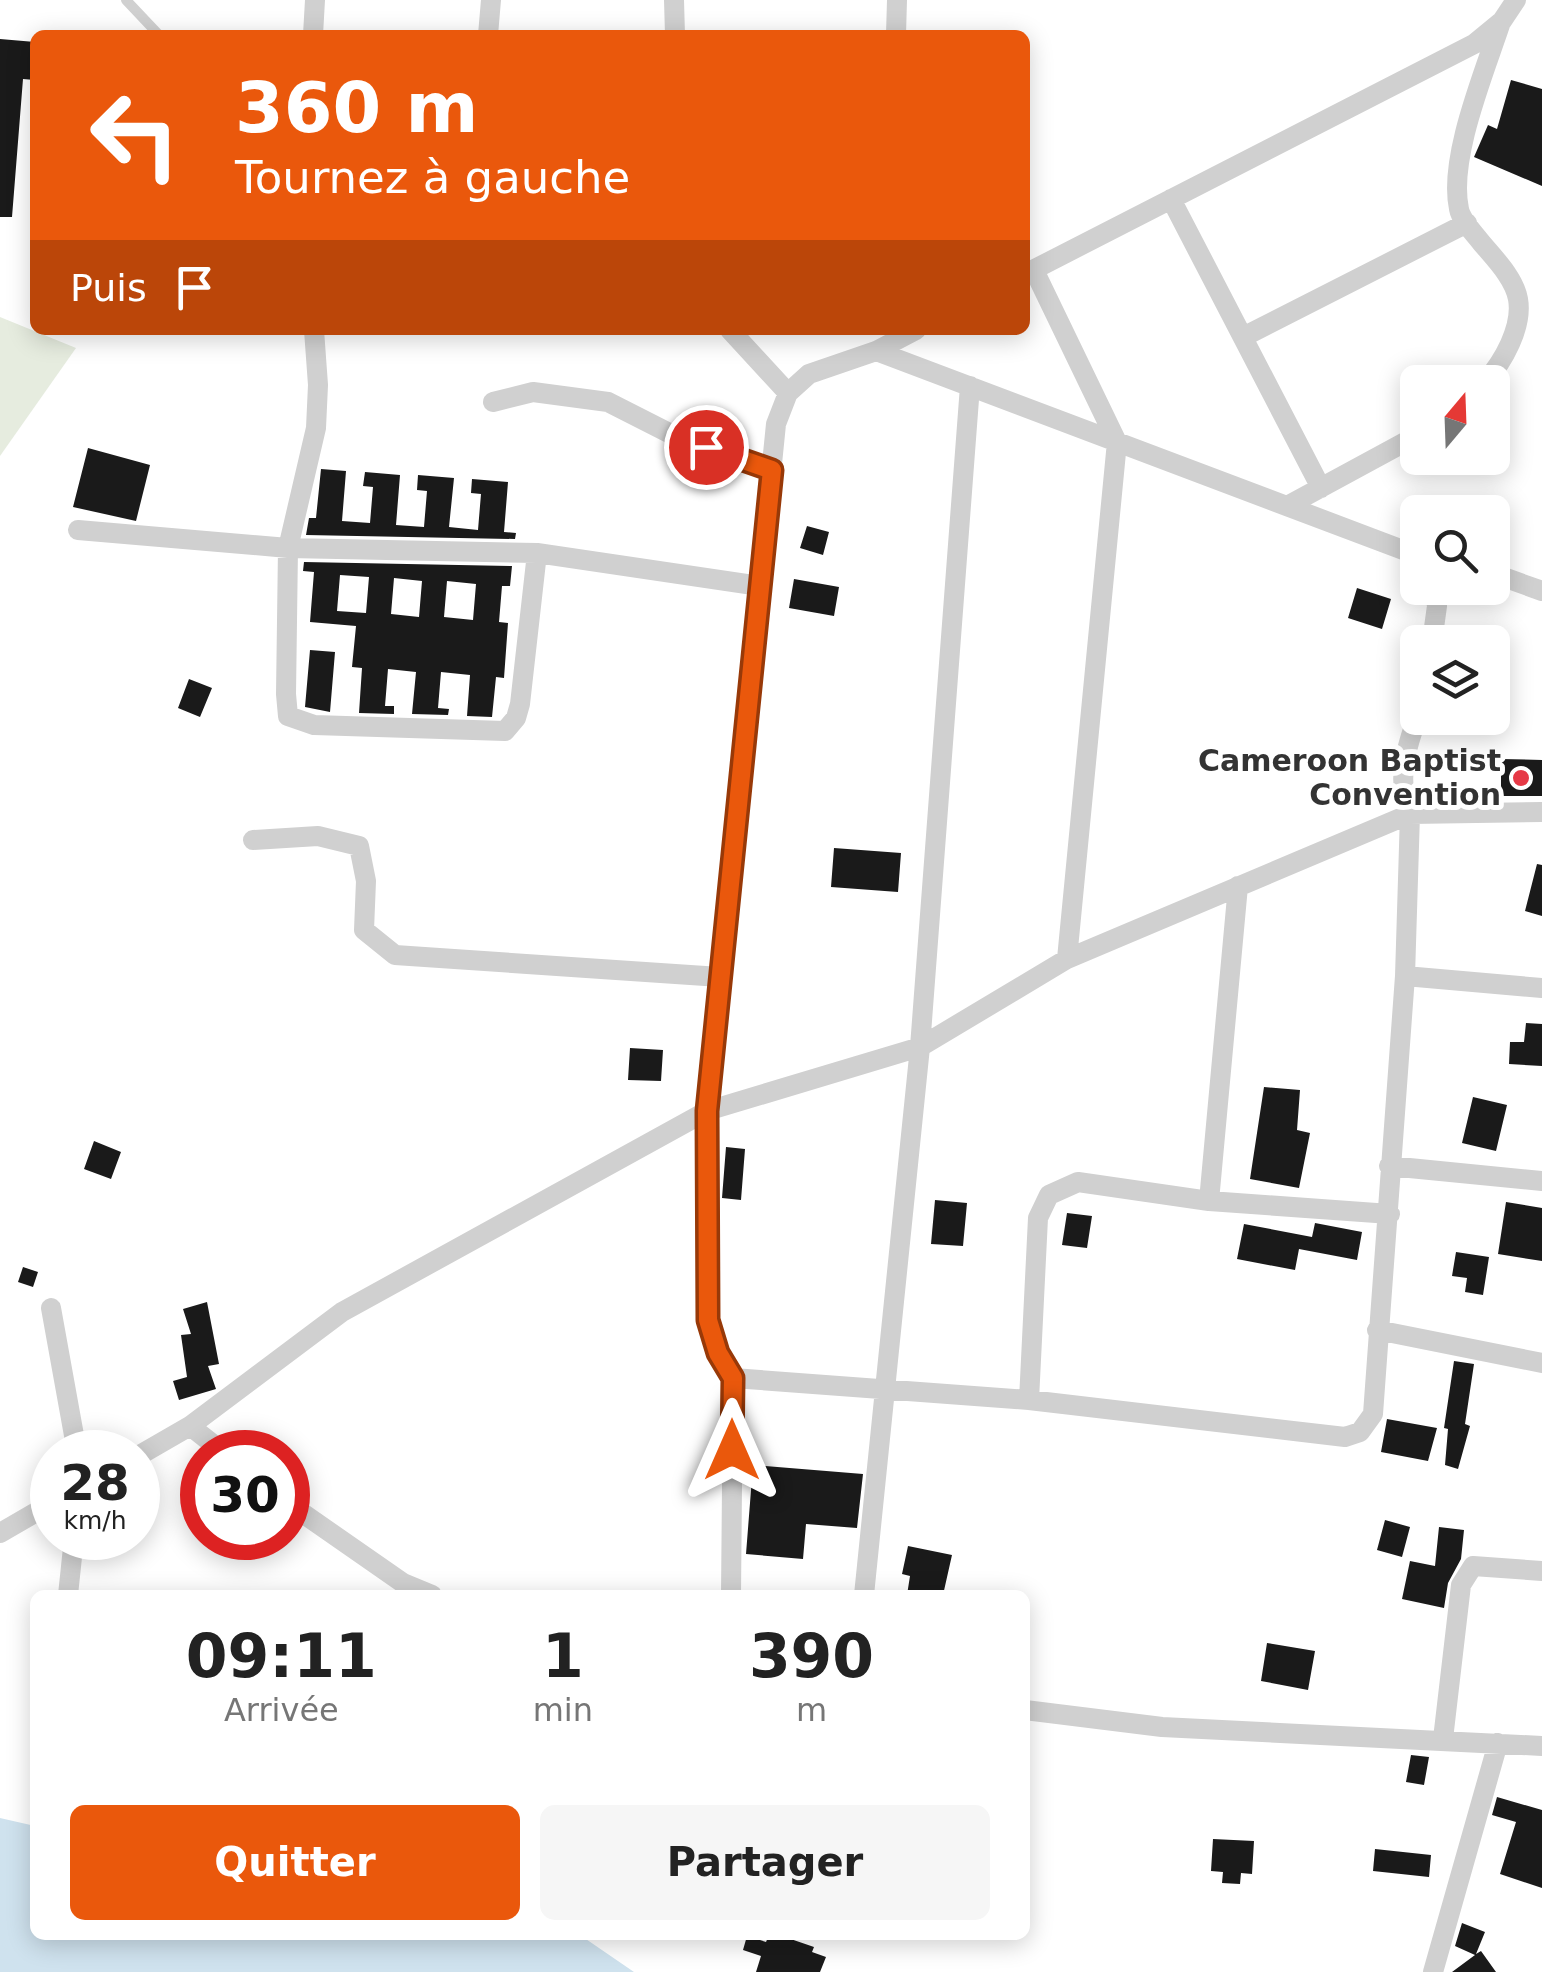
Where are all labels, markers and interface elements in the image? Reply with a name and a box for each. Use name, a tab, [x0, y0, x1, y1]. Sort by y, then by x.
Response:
text: 360 m	[235, 67, 478, 149]
icon: left	[70, 70, 200, 200]
text: Tournez à gauche	[235, 151, 630, 204]
icon: arrive	[167, 260, 222, 315]
text: Puis	[70, 266, 147, 310]
north arrow	[1400, 365, 1510, 475]
map controls	[1400, 365, 1510, 735]
pin	[664, 405, 749, 490]
icon: arrive	[679, 420, 734, 475]
button: search	[1400, 495, 1510, 605]
button: layers	[1400, 625, 1510, 735]
place label: Cameroon Baptist Convention	[1198, 743, 1501, 812]
marker: Cameroon Baptist Convention	[1510, 767, 1532, 789]
position arrow	[680, 1398, 784, 1502]
speed limit sign: 30	[180, 1430, 310, 1560]
text: 28	[60, 1454, 130, 1512]
text: km/h	[63, 1506, 127, 1535]
text: 09:11	[186, 1621, 377, 1691]
text: 1	[542, 1621, 584, 1691]
text: 390	[749, 1621, 874, 1691]
text: Arrivée	[224, 1691, 339, 1729]
text: min	[533, 1691, 593, 1729]
text: m	[796, 1691, 827, 1729]
button: Quitter	[70, 1805, 520, 1920]
button: Partager	[540, 1805, 990, 1920]

